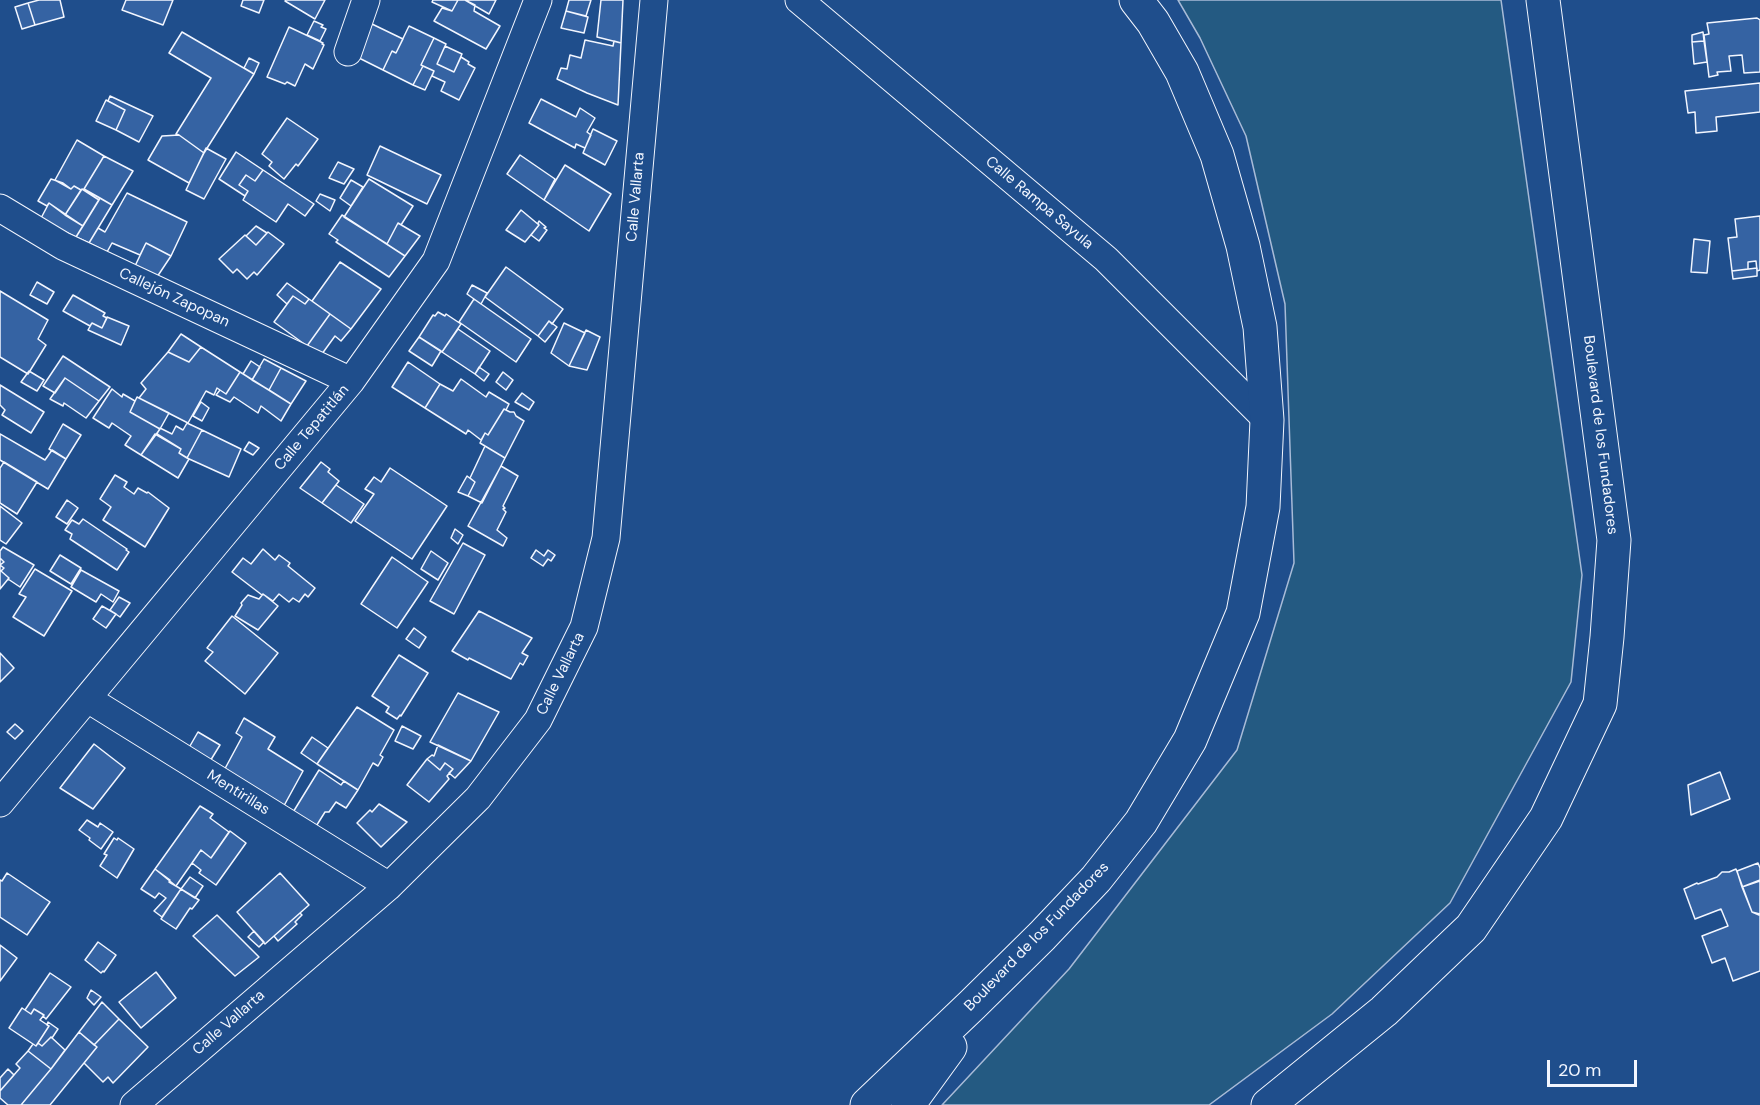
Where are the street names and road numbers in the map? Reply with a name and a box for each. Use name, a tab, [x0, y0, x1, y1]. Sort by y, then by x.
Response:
street label: Calle Vallarta	[623, 151, 649, 243]
street label: Calle Rampa Sayula	[982, 153, 1096, 253]
street label: Callejón Zapopan	[116, 264, 232, 332]
street label: Boulevard de los Fundadores	[1579, 334, 1621, 536]
street label: Calle Tepatitlán	[271, 381, 353, 475]
street label: Calle Vallarta	[533, 630, 589, 718]
street label: Mentirillas	[203, 767, 273, 819]
street label: Boulevard de los Fundadores	[961, 859, 1113, 1015]
street label: Calle Vallarta	[189, 987, 269, 1059]

